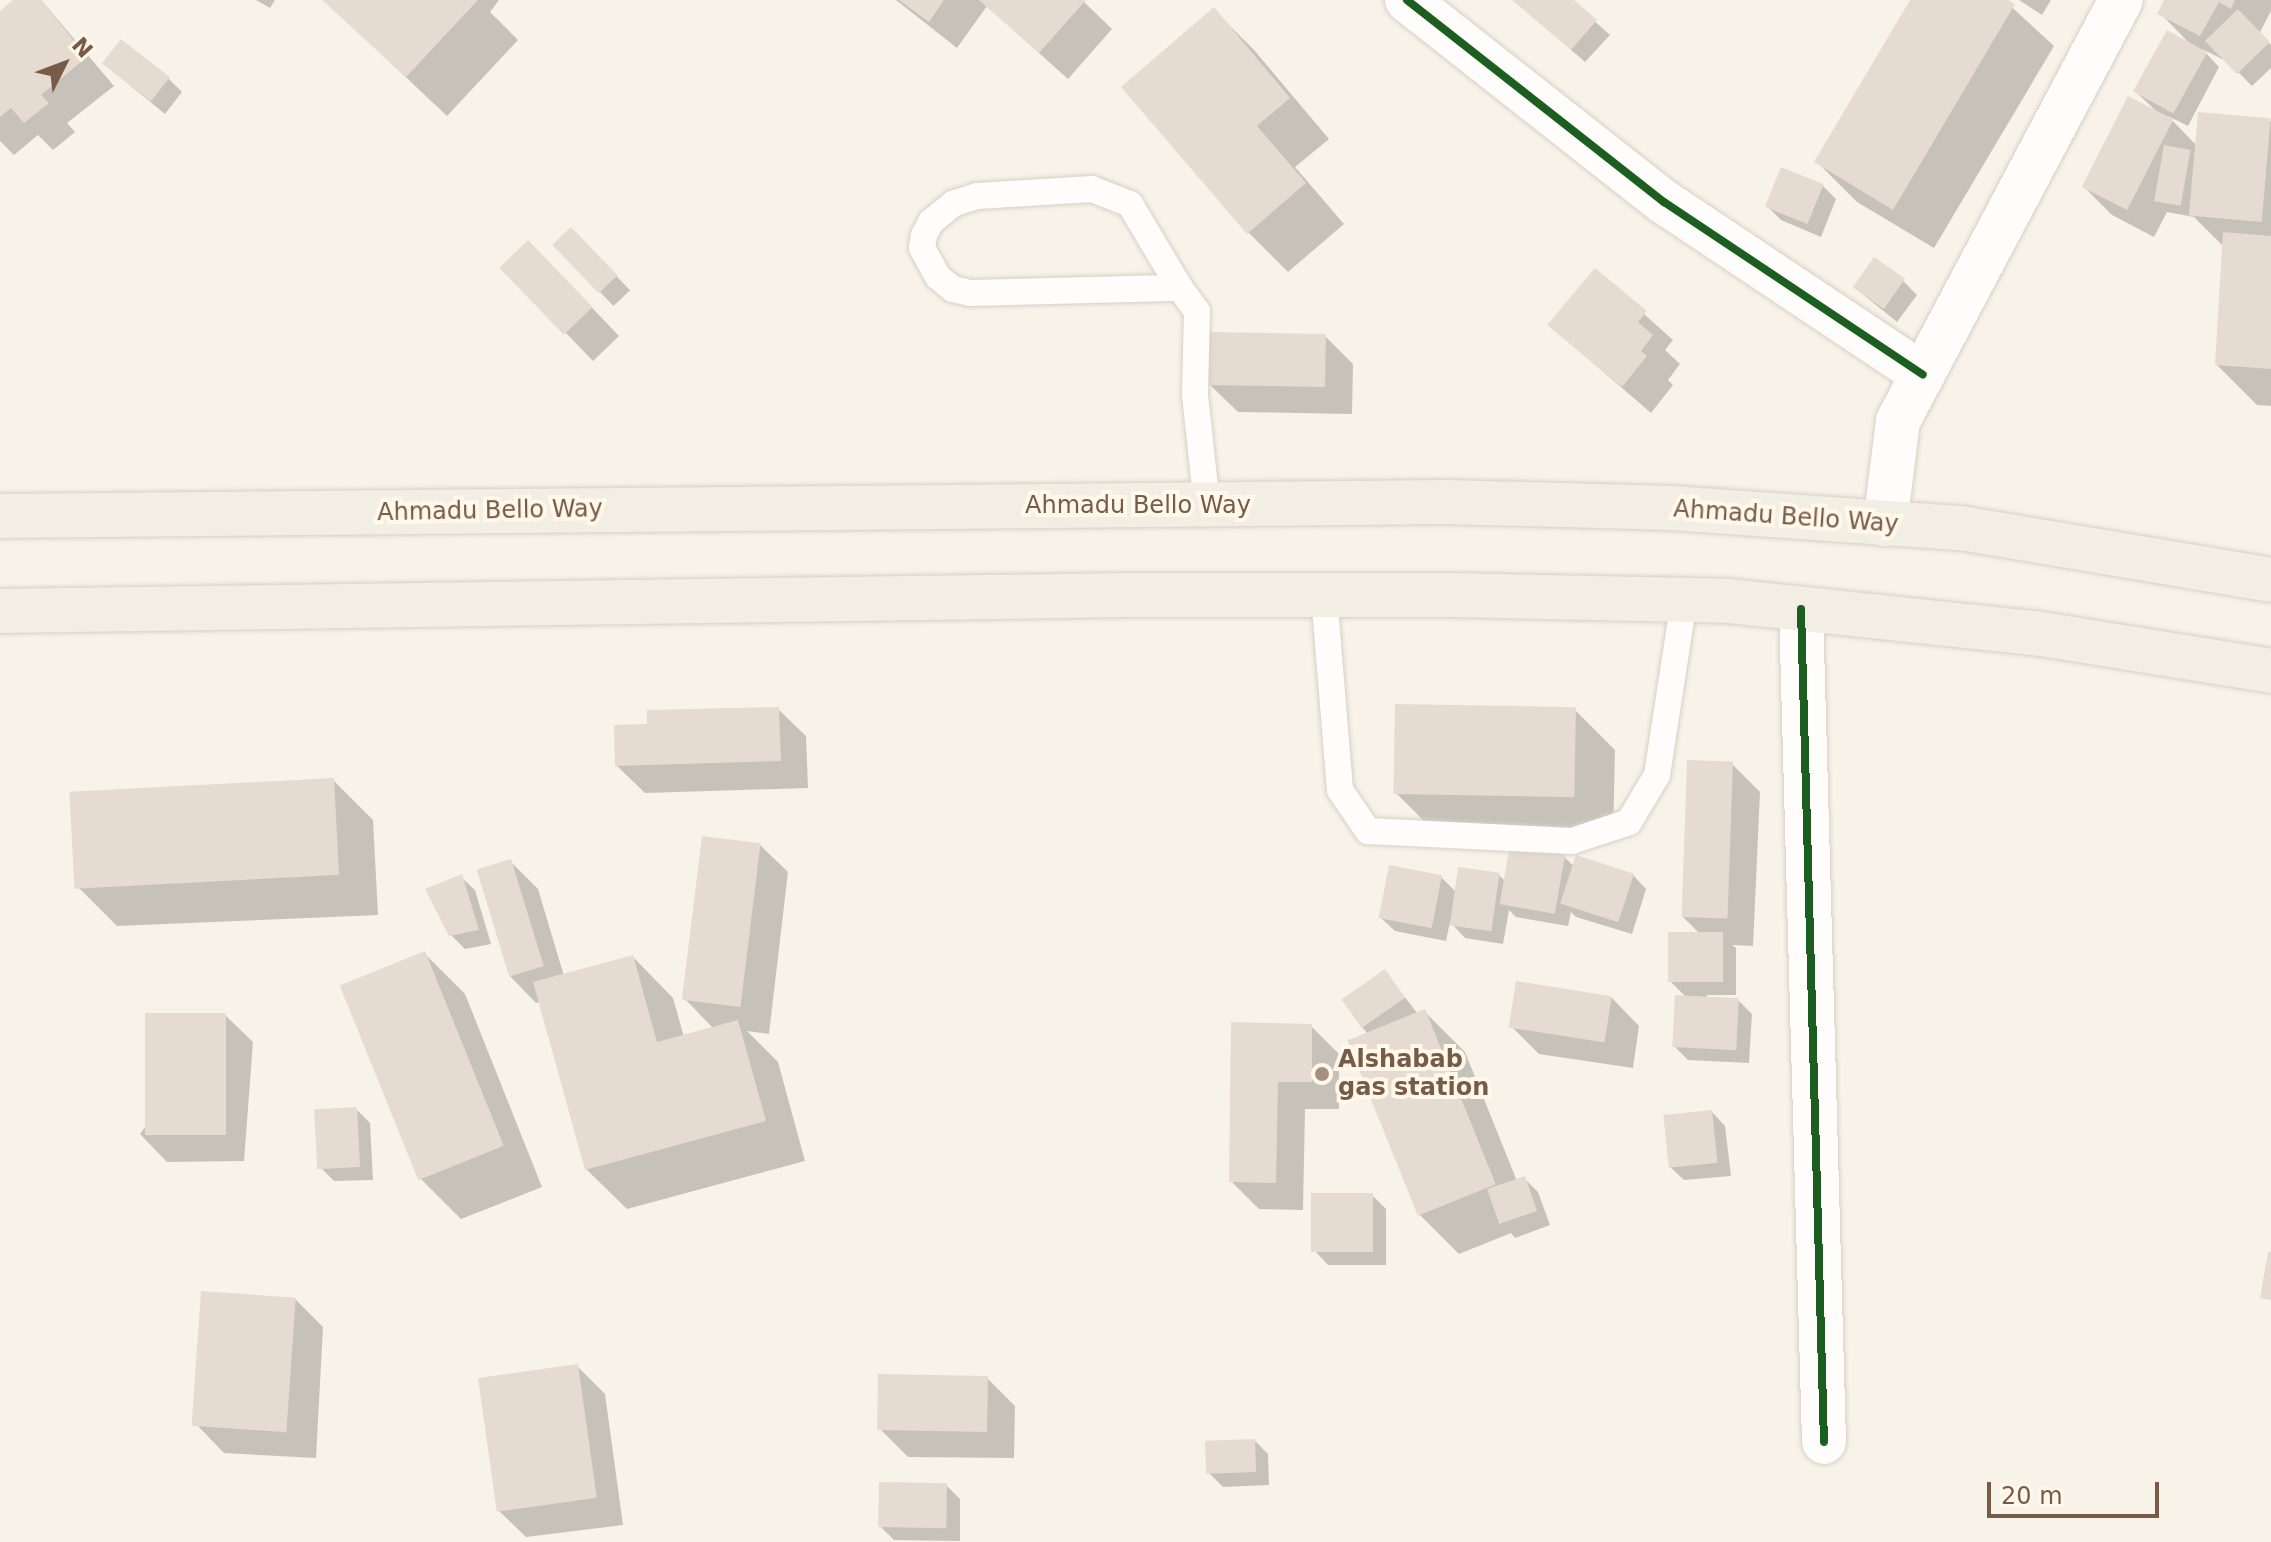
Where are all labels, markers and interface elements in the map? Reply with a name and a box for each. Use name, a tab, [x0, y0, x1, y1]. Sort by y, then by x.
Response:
north arrow	[24, 24, 104, 104]
text: N	[67, 32, 98, 63]
street label: Ahmadu Bello Way	[1025, 492, 1251, 520]
street label: Ahmadu Bello Way	[377, 495, 603, 527]
street label: Ahmadu Bello Way	[1672, 495, 1900, 539]
place label: Alshabab gas station	[1338, 1046, 1489, 1102]
marker: Alshabab gas station	[1313, 1065, 1331, 1083]
scale bar	[1991, 1466, 2163, 1516]
text: 20 m	[2001, 1482, 2063, 1510]

